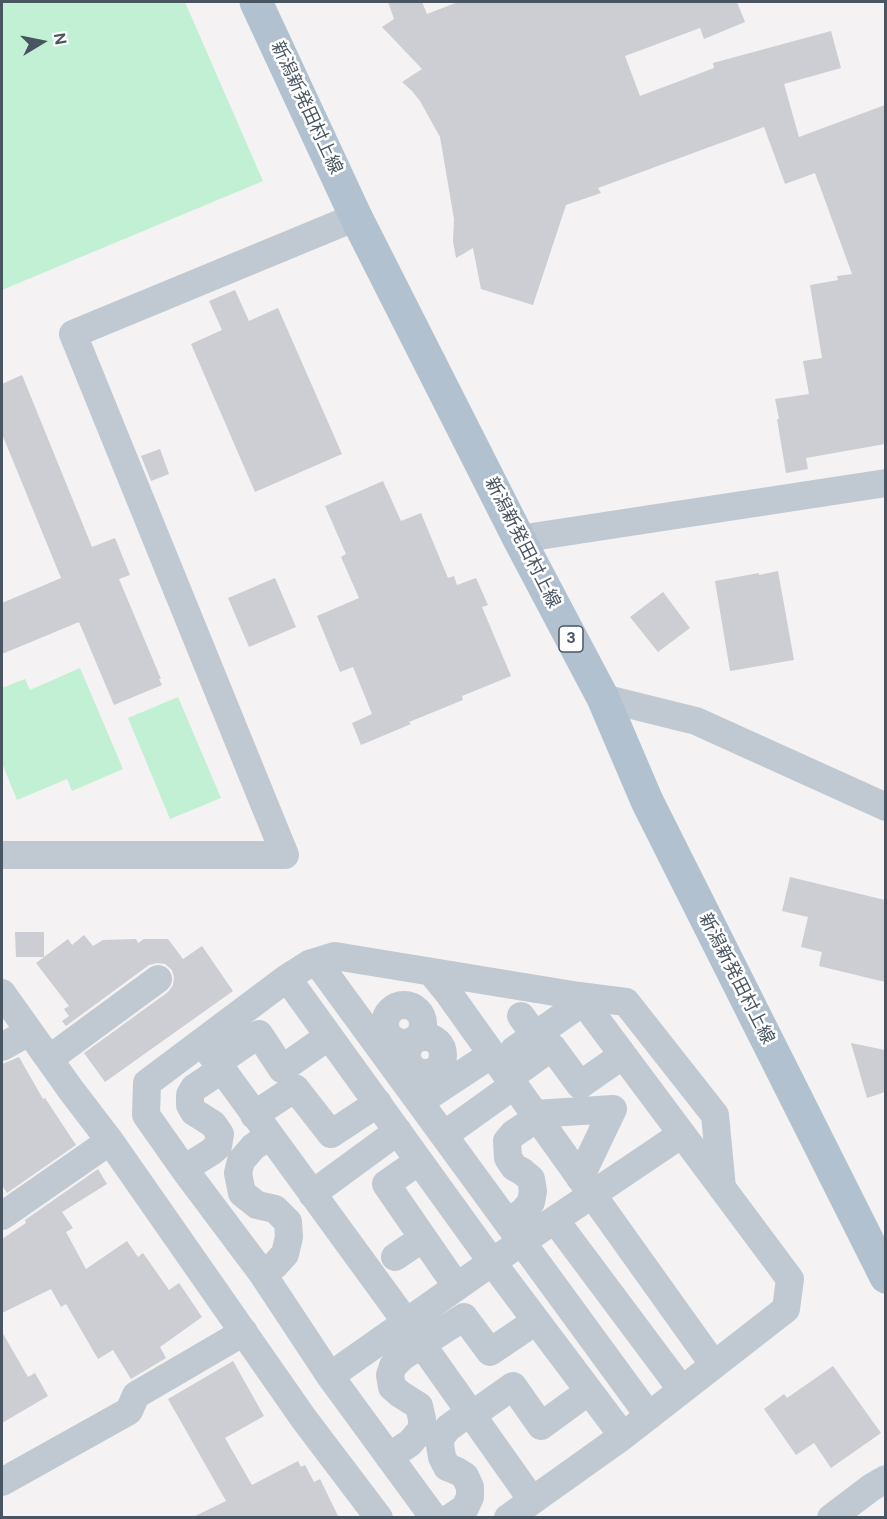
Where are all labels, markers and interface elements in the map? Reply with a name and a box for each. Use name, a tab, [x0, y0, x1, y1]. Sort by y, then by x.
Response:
north arrow	[12, 12, 72, 72]
text: N	[49, 31, 72, 46]
street label: 新潟新発田村上線	[266, 38, 346, 178]
street label: 新潟新発田村上線	[480, 474, 564, 612]
road number: 3	[559, 626, 583, 652]
street label: 新潟新発田村上線	[694, 910, 778, 1048]

